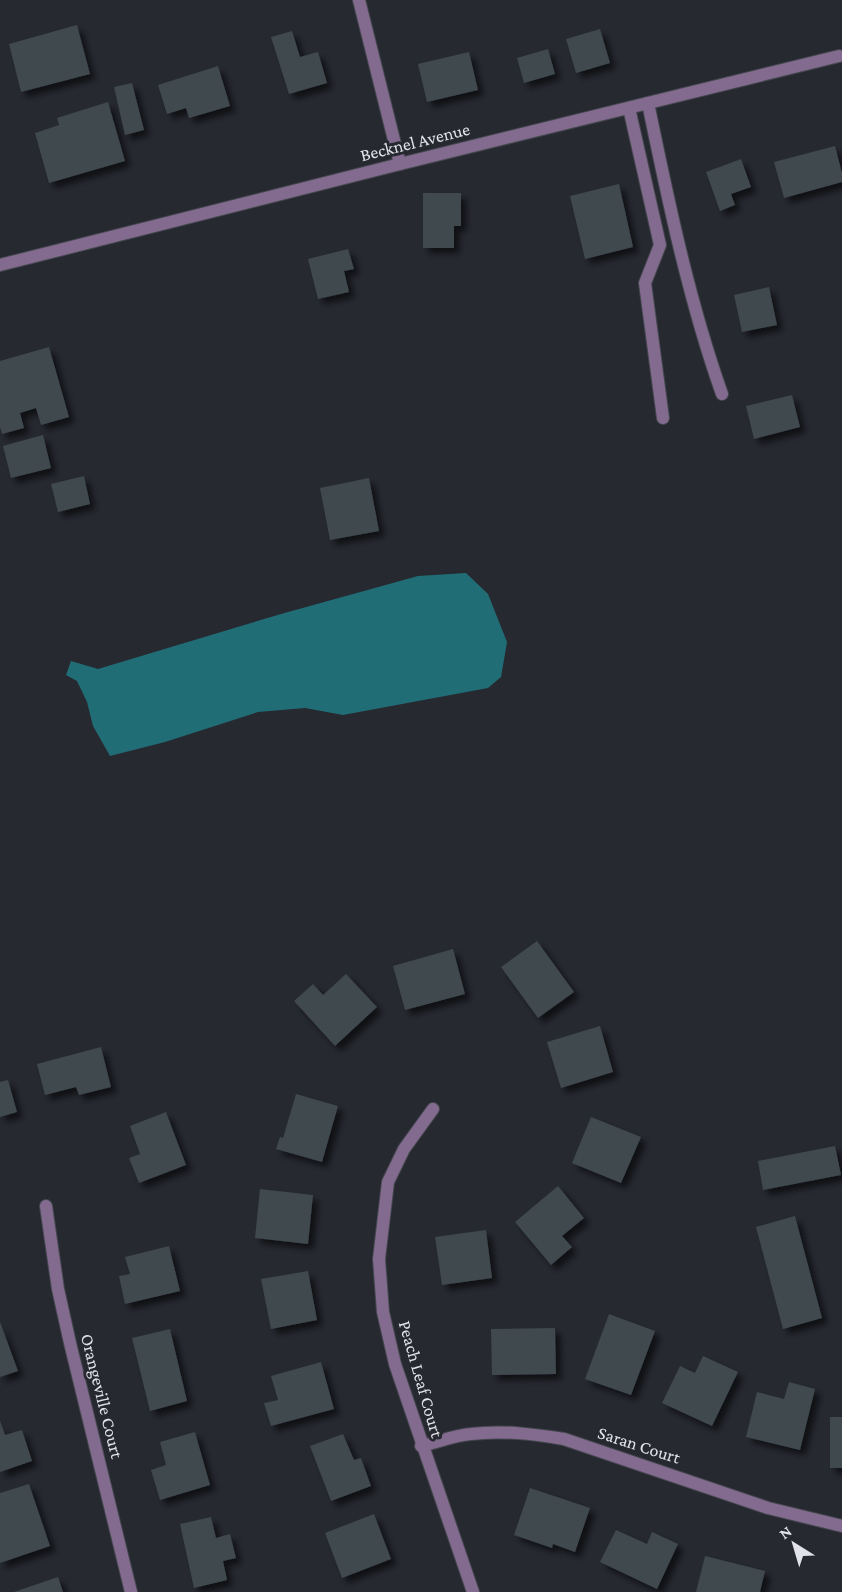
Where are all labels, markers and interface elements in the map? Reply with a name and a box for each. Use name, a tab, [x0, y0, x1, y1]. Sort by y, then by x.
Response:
street label: Becknel Avenue	[358, 119, 472, 165]
street label: Peach Leaf Court	[395, 1318, 448, 1441]
street label: Orangeville Court	[77, 1332, 127, 1461]
street label: Saran Court	[595, 1422, 684, 1468]
north arrow	[764, 1514, 824, 1574]
text: N	[776, 1522, 795, 1542]

